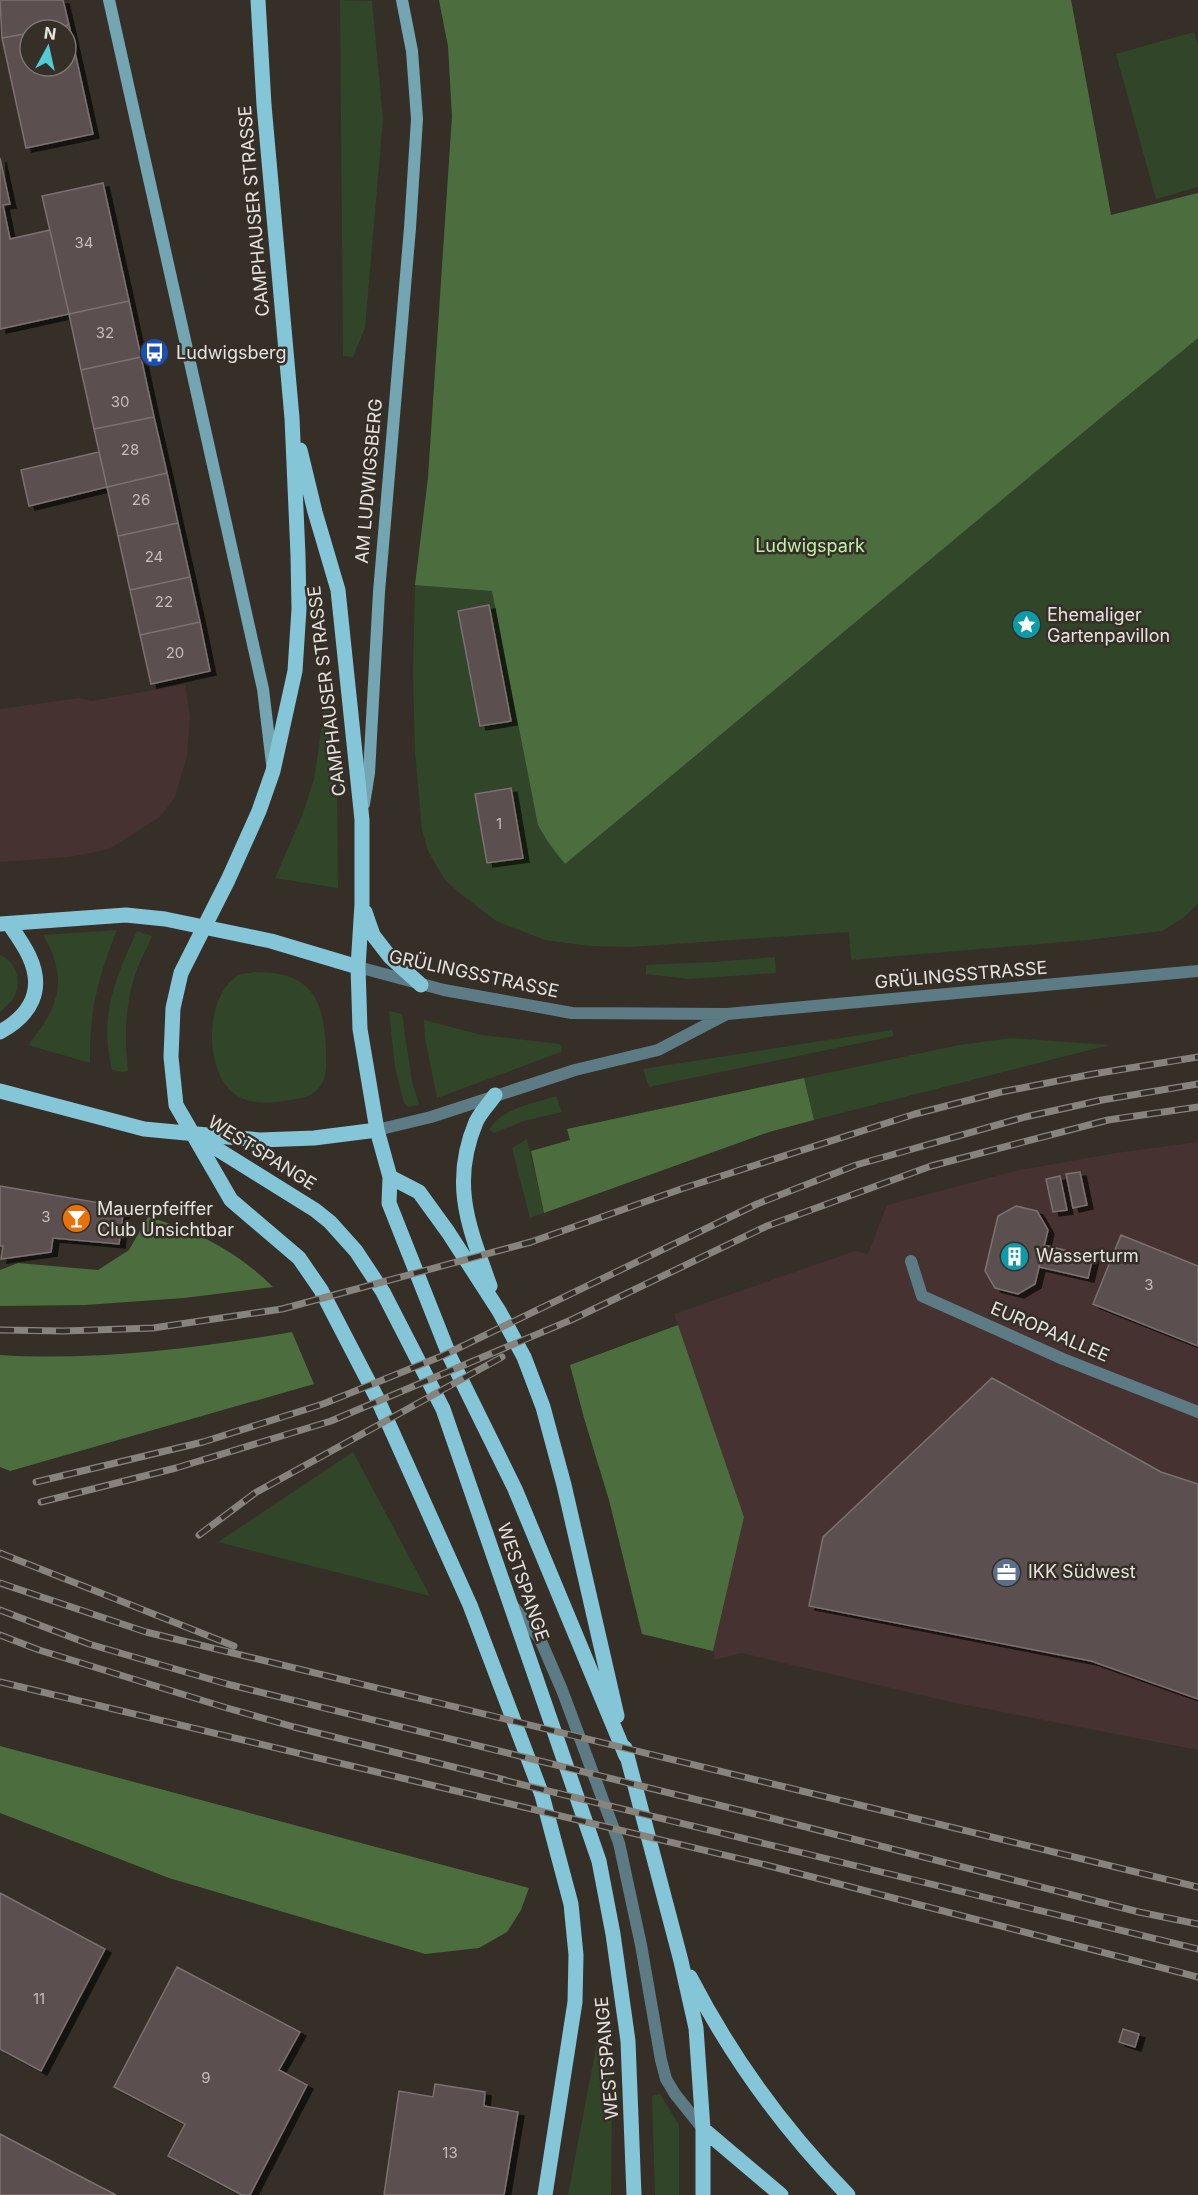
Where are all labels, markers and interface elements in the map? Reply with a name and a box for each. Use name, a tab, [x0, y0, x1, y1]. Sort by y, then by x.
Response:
north arrow	[18, 18, 78, 78]
text: N	[43, 22, 58, 44]
street label: CAMPHAUSER STRASSE	[234, 105, 273, 318]
house number: 34	[75, 233, 93, 252]
house number: 32	[96, 323, 114, 342]
bus stop icon: Ludwigsberg	[139, 337, 171, 369]
place label: Ludwigsberg	[176, 342, 287, 363]
house number: 30	[111, 392, 129, 411]
street label: AM LUDWIGSBERG	[351, 398, 386, 564]
house number: 28	[121, 440, 139, 459]
house number: 26	[132, 490, 150, 509]
park label: Ludwigspark	[755, 535, 865, 556]
house number: 24	[145, 547, 163, 566]
street label: CAMPHAUSER STRASSE	[303, 585, 350, 798]
house number: 22	[155, 592, 173, 611]
place label: Ehemaliger Gartenpavillon	[1047, 604, 1170, 646]
place icon: Ehemaliger Gartenpavillon	[1010, 609, 1042, 641]
house number: 20	[166, 643, 184, 662]
house number: 1	[496, 814, 502, 833]
street label: GRÜLINGSSTRASSE	[387, 944, 561, 1002]
street label: GRÜLINGSSTRASSE	[874, 956, 1048, 993]
street label: WESTSPANGE	[204, 1111, 320, 1194]
place label: Mauerpfeiffer Club Unsichtbar	[97, 1198, 234, 1240]
bar icon: Mauerpfeiffer Club Unsichtbar	[60, 1203, 92, 1235]
house number: 3	[41, 1207, 51, 1226]
building icon: Wasserturm	[999, 1240, 1031, 1272]
place label: Wasserturm	[1036, 1245, 1139, 1266]
house number: 3	[1144, 1275, 1154, 1294]
street label: EUROPAALLEE	[988, 1297, 1113, 1366]
street label: WESTSPANGE	[493, 1520, 554, 1644]
office icon: IKK Südwest	[991, 1556, 1023, 1588]
place label: IKK Südwest	[1028, 1561, 1136, 1582]
house number: 11	[33, 1989, 45, 2008]
street label: WESTSPANGE	[591, 1996, 622, 2121]
house number: 9	[201, 2068, 211, 2087]
house number: 13	[442, 2143, 458, 2162]

